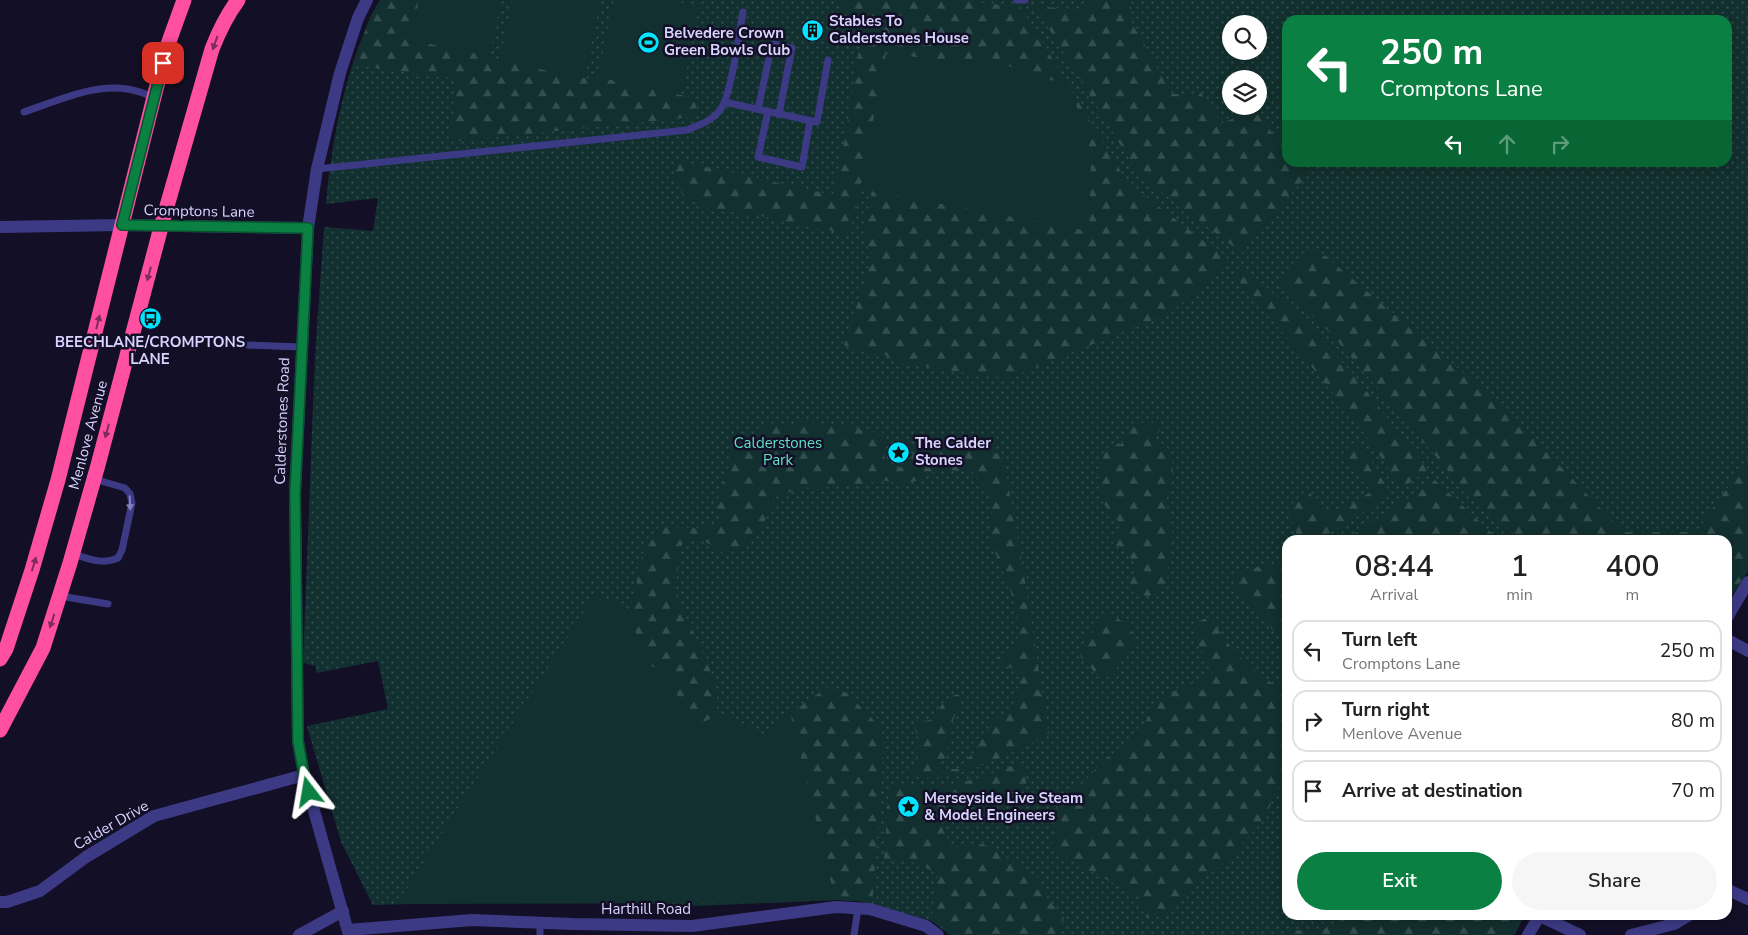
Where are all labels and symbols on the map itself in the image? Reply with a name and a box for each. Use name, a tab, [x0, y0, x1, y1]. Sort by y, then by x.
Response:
place label: Stables To Calderstones House	[829, 11, 969, 48]
building icon: Stables To Calderstones House	[801, 18, 825, 42]
place label: Belvedere Crown Green Bowls Club	[664, 23, 790, 60]
sports icon: Belvedere Crown Green Bowls Club	[636, 30, 660, 54]
one-way arrow	[211, 35, 218, 50]
pin	[142, 42, 184, 84]
street label: Cromptons Lane	[143, 200, 255, 222]
one-way arrow	[145, 266, 153, 282]
bus stop icon: BEECHLANE/CROMPTONS LANE	[138, 307, 162, 331]
one-way arrow	[94, 314, 102, 329]
place label: BEECHLANE/CROMPTONS LANE	[55, 332, 245, 369]
street label: Calderstones Road	[270, 357, 294, 485]
street label: Menlove Avenue	[64, 378, 112, 492]
one-way arrow	[103, 424, 111, 439]
park label: Calderstones Park	[734, 433, 822, 470]
place label: The Calder Stones	[915, 433, 991, 470]
place icon: The Calder Stones	[887, 440, 911, 464]
one-way arrow	[126, 496, 134, 512]
one-way arrow	[30, 556, 38, 571]
one-way arrow	[48, 613, 55, 628]
position arrow	[282, 765, 334, 817]
place label: Merseyside Live Steam & Model Engineers	[924, 788, 1083, 825]
street label: Calder Drive	[70, 795, 152, 855]
place icon: Merseyside Live Steam & Model Engineers	[896, 795, 920, 819]
street label: Harthill Road	[601, 899, 691, 919]

